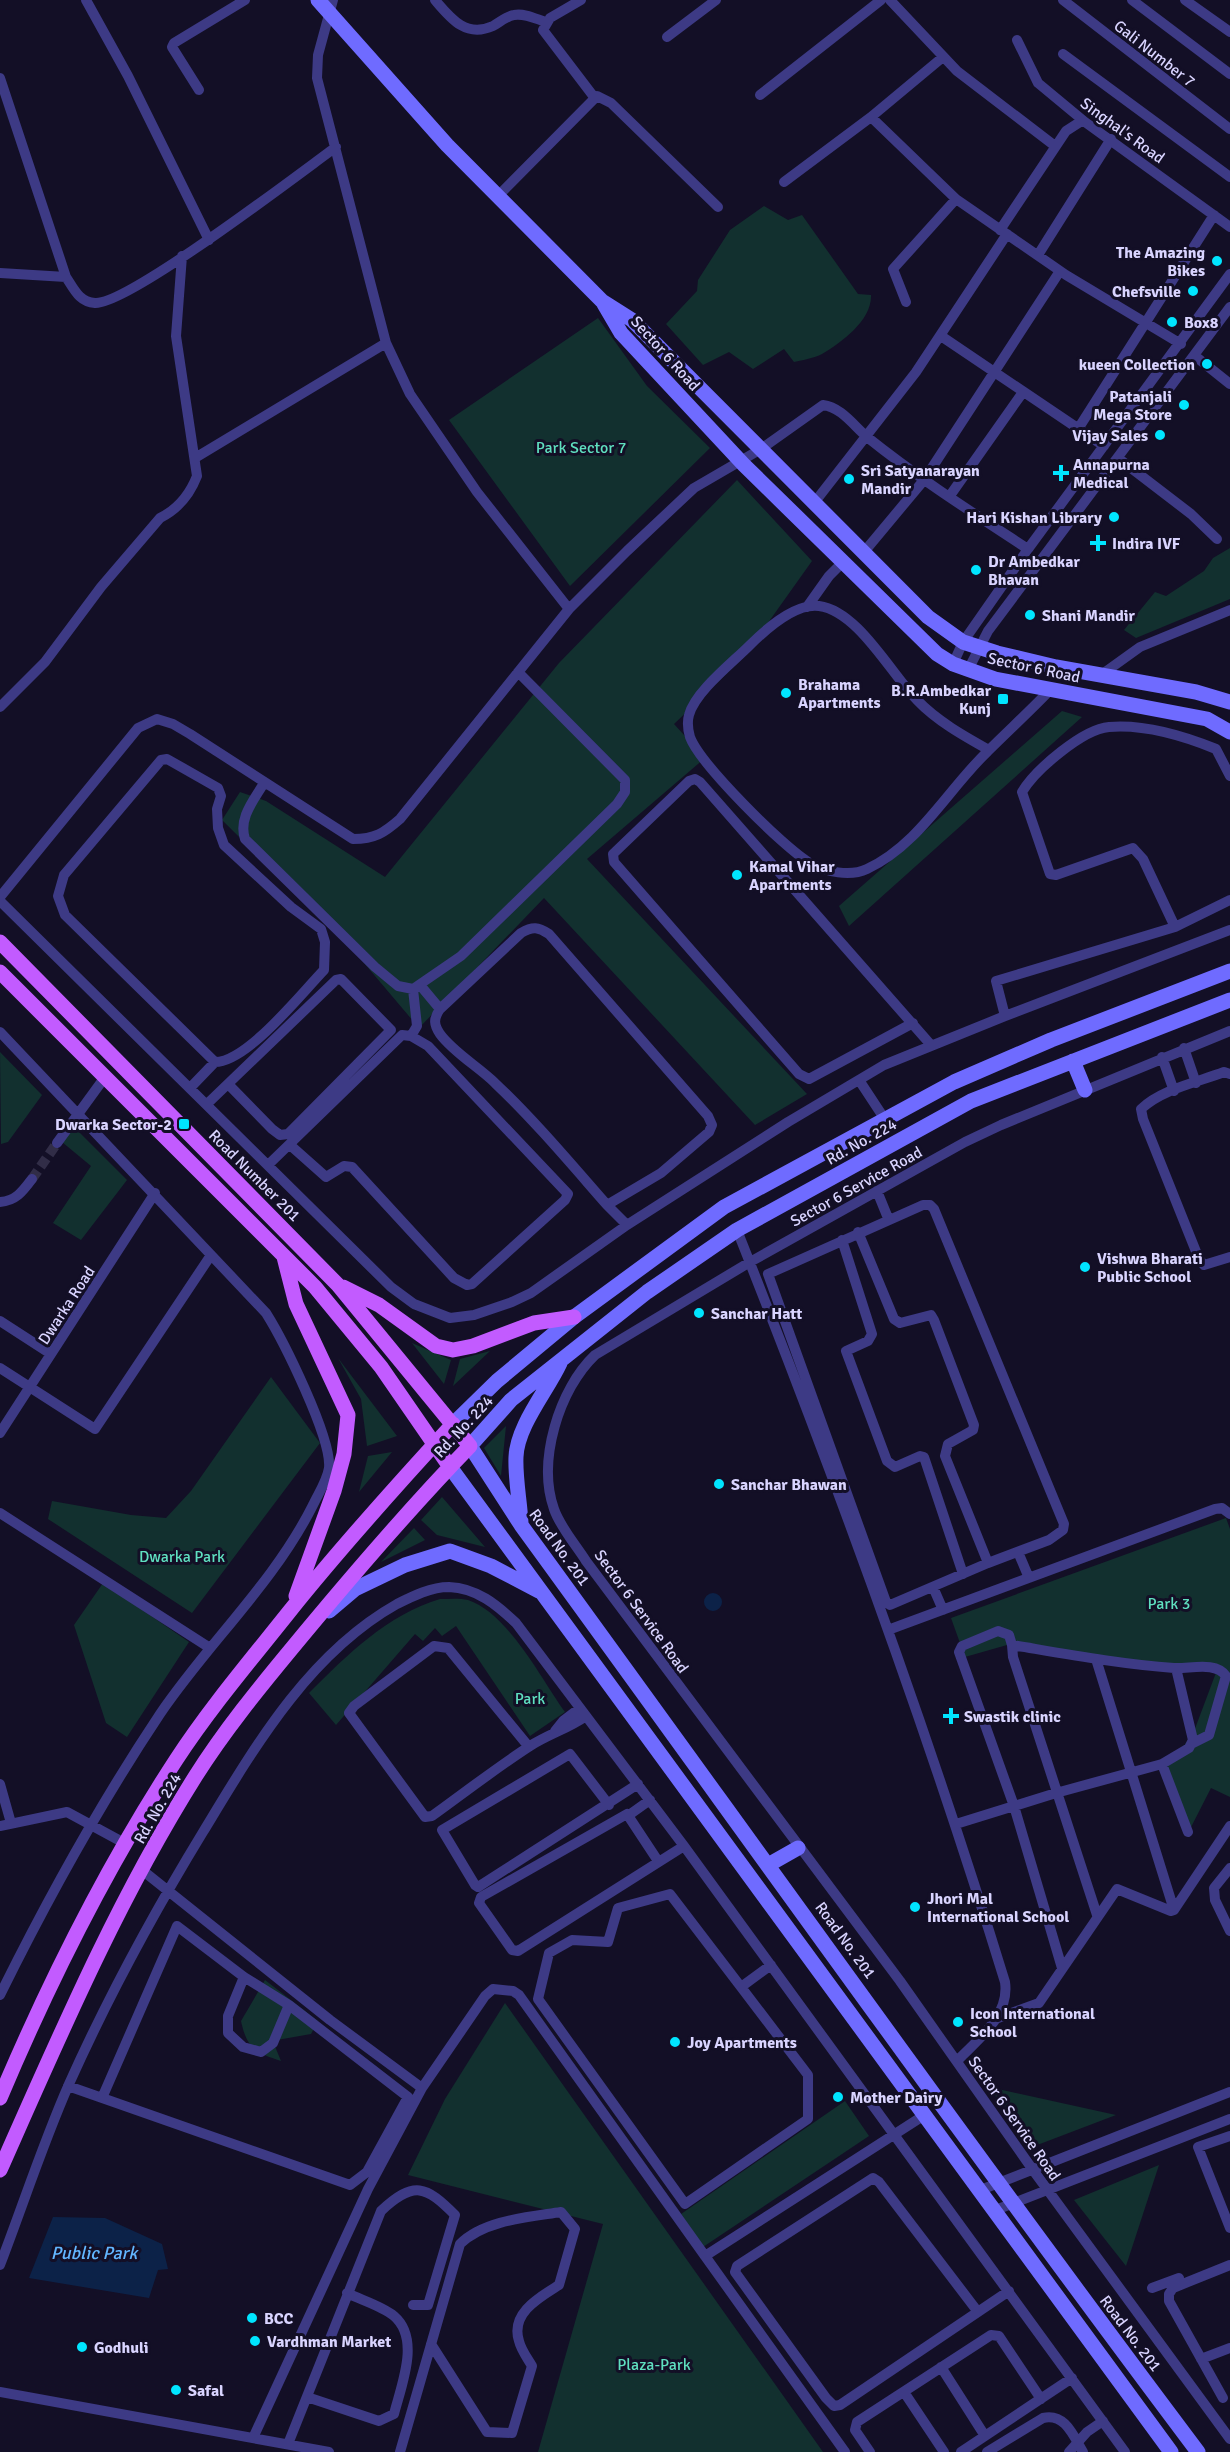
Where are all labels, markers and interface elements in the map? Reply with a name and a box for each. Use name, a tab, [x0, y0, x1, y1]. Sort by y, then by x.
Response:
street label: Gali Number 7	[1110, 16, 1199, 92]
street label: Singhal's Road	[1076, 93, 1169, 168]
place label: The Amazing Bikes	[1116, 243, 1205, 281]
marker: The Amazing Bikes	[1210, 254, 1224, 268]
place label: Chefsville	[1112, 282, 1181, 302]
marker: Chefsville	[1186, 284, 1200, 298]
street label: Sector 6 Road	[626, 312, 704, 395]
place label: Box8	[1184, 313, 1219, 333]
marker: Box8	[1165, 315, 1179, 329]
place label: kueen Collection	[1079, 355, 1195, 375]
marker: kueen Collection	[1200, 357, 1214, 371]
place label: Patanjali Mega Store	[1093, 387, 1172, 425]
marker: Patanjali Mega Store	[1177, 398, 1191, 412]
place label: Vijay Sales	[1072, 426, 1148, 446]
marker: Vijay Sales	[1153, 428, 1167, 442]
park label: Park Sector 7	[536, 438, 626, 458]
place label: Annapurna Medical	[1073, 455, 1150, 493]
place label: Sri Satyanarayan Mandir	[861, 461, 980, 499]
marker: Annapurna Medical	[1054, 466, 1068, 480]
marker: Sri Satyanarayan Mandir	[842, 472, 856, 486]
place label: Hari Kishan Library	[966, 508, 1102, 528]
marker: Hari Kishan Library	[1107, 510, 1121, 524]
marker: Indira IVF	[1089, 534, 1107, 552]
place label: Indira IVF	[1112, 534, 1181, 554]
place label: Dr Ambedkar Bhavan	[988, 552, 1080, 590]
marker: Dr Ambedkar Bhavan	[969, 563, 983, 577]
place label: Shani Mandir	[1042, 606, 1136, 626]
marker: Shani Mandir	[1023, 608, 1037, 622]
street label: Sector 6 Road	[986, 648, 1082, 688]
place label: Brahama Apartments	[798, 675, 881, 713]
place label: B.R.Ambedkar Kunj	[891, 681, 992, 719]
marker: Brahama Apartments	[779, 686, 793, 700]
marker: B.R.Ambedkar Kunj	[996, 692, 1010, 706]
place label: Kamal Vihar Apartments	[749, 857, 835, 895]
marker: Kamal Vihar Apartments	[730, 868, 744, 882]
street label: Rd. No. 224	[822, 1114, 901, 1170]
place label: Dwarka Sector-2	[55, 1115, 172, 1135]
marker: Dwarka Sector-2	[177, 1117, 191, 1131]
street label: Road Number 201	[204, 1126, 304, 1226]
street label: Sector 6 Service Road	[787, 1142, 926, 1231]
place label: Vishwa Bharati Public School	[1097, 1249, 1203, 1287]
marker: Vishwa Bharati Public School	[1078, 1260, 1092, 1274]
street label: Dwarka Road	[34, 1262, 100, 1349]
place label: Sanchar Hatt	[711, 1304, 802, 1324]
marker: Sanchar Hatt	[692, 1306, 706, 1320]
street label: Rd. No. 224	[430, 1391, 498, 1462]
place label: Sanchar Bhawan	[731, 1475, 847, 1495]
marker: Sanchar Bhawan	[712, 1477, 726, 1491]
street label: Road No. 201	[525, 1505, 594, 1590]
street label: Sector 6 Service Road	[590, 1546, 693, 1677]
park label: Dwarka Park	[139, 1547, 225, 1567]
park label: Park 3	[1148, 1594, 1190, 1614]
park label: Park	[515, 1689, 545, 1709]
marker: Swastik clinic	[942, 1707, 960, 1725]
place label: Swastik clinic	[964, 1707, 1061, 1727]
street label: Rd. No. 224	[130, 1769, 186, 1847]
place label: Jhori Mal International School	[927, 1889, 1069, 1927]
street label: Road No. 201	[811, 1898, 880, 1983]
marker: Jhori Mal International School	[908, 1900, 922, 1914]
place label: Icon International School	[970, 2004, 1095, 2042]
marker: Icon International School	[951, 2015, 965, 2029]
place label: Joy Apartments	[687, 2033, 797, 2053]
marker: Joy Apartments	[668, 2035, 682, 2049]
street label: Sector 6 Service Road	[964, 2052, 1065, 2185]
place label: Mother Dairy	[850, 2088, 943, 2108]
marker: Mother Dairy	[831, 2090, 845, 2104]
water label: Public Park	[51, 2242, 139, 2264]
street label: Road No. 201	[1095, 2291, 1165, 2376]
place label: BCC	[264, 2309, 293, 2329]
marker: BCC	[245, 2311, 259, 2325]
place label: Vardhman Market	[267, 2332, 391, 2352]
marker: Vardhman Market	[248, 2334, 262, 2348]
place label: Godhuli	[94, 2338, 149, 2358]
marker: Godhuli	[75, 2340, 89, 2354]
park label: Plaza-Park	[617, 2355, 691, 2375]
place label: Safal	[188, 2381, 224, 2401]
marker: Safal	[169, 2383, 183, 2397]

